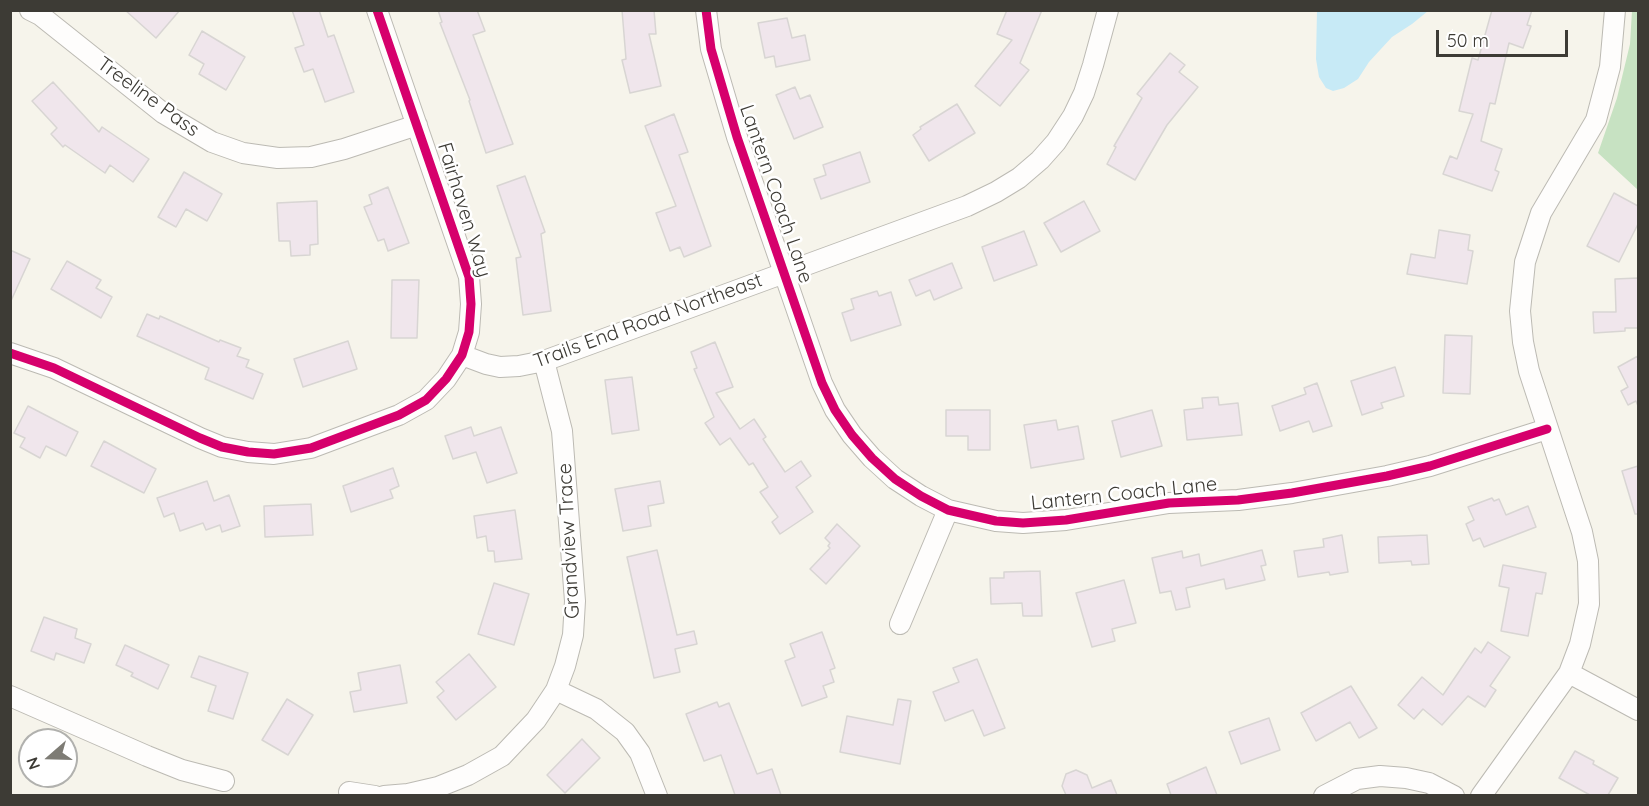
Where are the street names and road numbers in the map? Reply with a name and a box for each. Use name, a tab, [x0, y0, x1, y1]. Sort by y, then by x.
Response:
street label: Treeline Pass	[92, 52, 204, 142]
street label: Lantern Coach Lane	[734, 102, 818, 286]
street label: Fairhaven Way	[432, 140, 496, 280]
street label: Trails End Road Northeast	[530, 268, 766, 374]
street label: Grandview Trace	[553, 463, 585, 619]
street label: Lantern Coach Lane	[1030, 472, 1218, 516]

